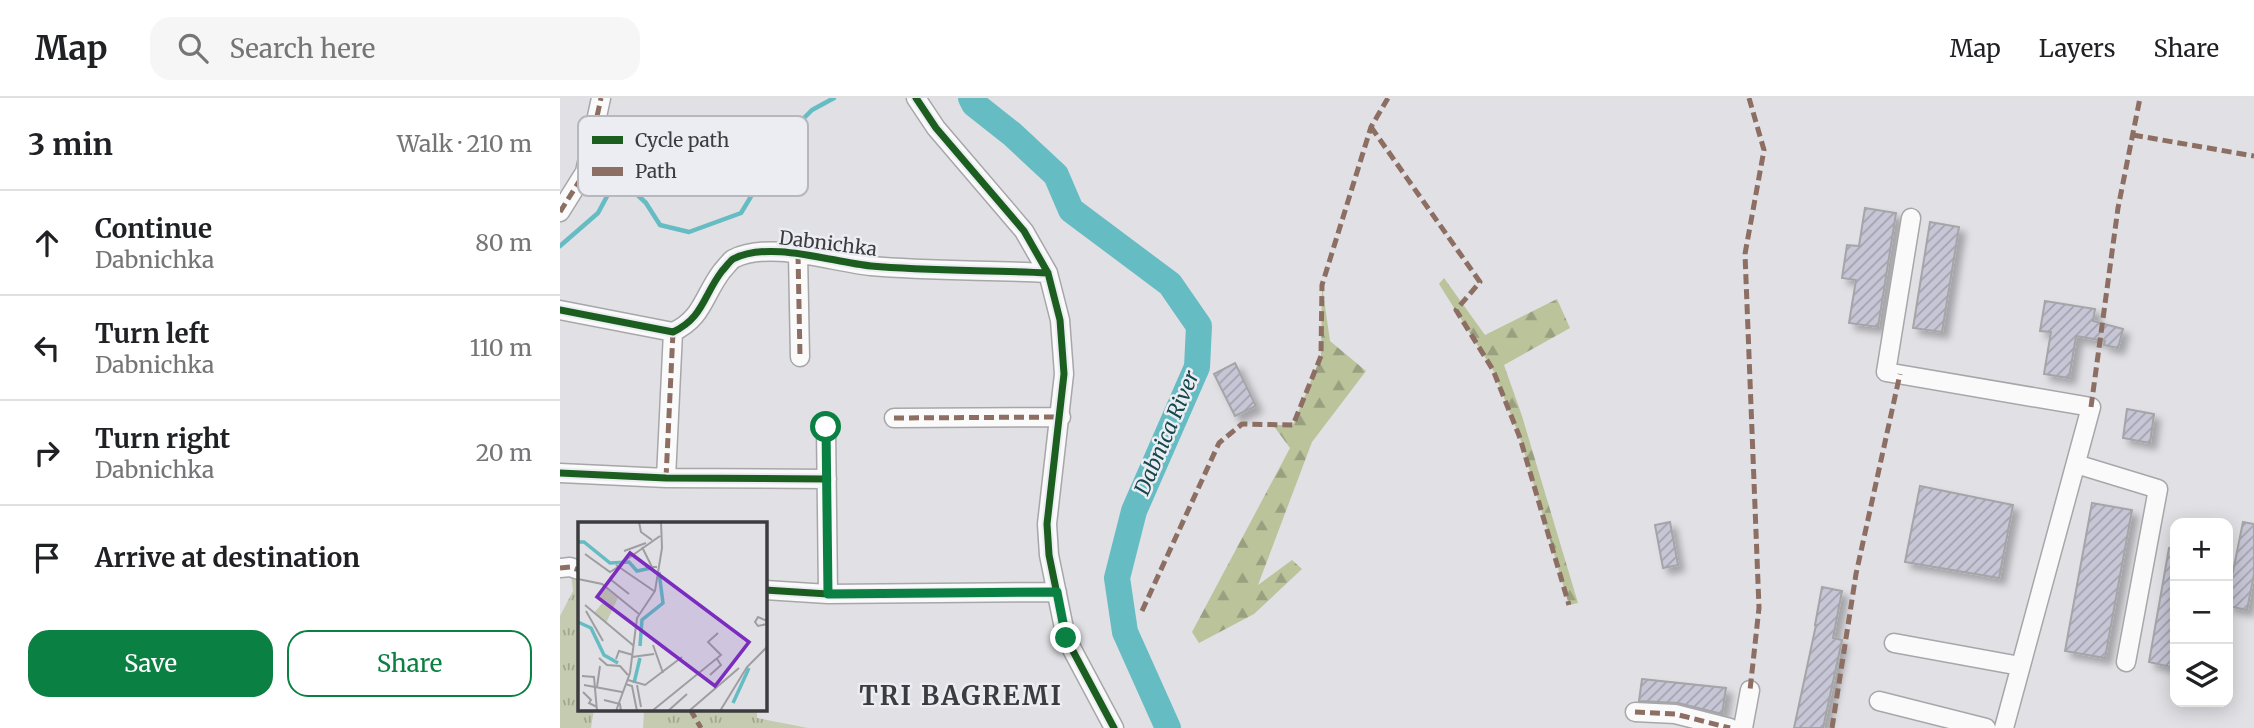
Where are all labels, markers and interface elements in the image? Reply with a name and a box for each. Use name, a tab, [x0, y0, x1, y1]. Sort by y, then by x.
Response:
search box	[150, 17, 640, 80]
text: Map	[35, 28, 108, 69]
icon: search	[174, 29, 212, 67]
text: Search here	[230, 32, 375, 65]
text: Map	[1950, 33, 2001, 64]
text: Layers	[2039, 33, 2115, 64]
text: Share	[2153, 33, 2219, 64]
legend	[578, 116, 808, 196]
text: 3 min	[28, 125, 113, 163]
text: Cycle path	[635, 128, 730, 152]
text: Walk · 210 m	[397, 129, 532, 158]
text: Path	[635, 159, 677, 183]
text: Continue	[95, 212, 212, 245]
icon: ahead	[28, 224, 66, 262]
street label: Dabnichka	[778, 225, 878, 261]
text: 80 m	[475, 228, 532, 257]
text: Dabnichka	[95, 245, 214, 274]
text: Turn left	[95, 317, 209, 350]
icon: left	[28, 329, 66, 367]
text: 110 m	[470, 333, 532, 362]
text: Dabnichka	[95, 350, 214, 379]
water label: Dabnica River	[1128, 366, 1205, 500]
route start	[810, 411, 841, 442]
text: Turn right	[95, 422, 230, 455]
icon: right	[28, 434, 66, 472]
text: 20 m	[476, 438, 532, 467]
text: Dabnichka	[95, 455, 214, 484]
map controls	[2170, 518, 2233, 707]
button: +	[2170, 518, 2233, 581]
inset map	[578, 522, 766, 710]
icon: arrive	[28, 539, 66, 577]
text: Arrive at destination	[95, 541, 360, 574]
button: −	[2170, 581, 2233, 644]
route end	[1050, 622, 1081, 653]
button: Save	[28, 630, 273, 697]
button: Share	[287, 630, 532, 697]
button: layers	[2170, 644, 2233, 707]
district label: TRI BAGREMI	[859, 679, 1063, 712]

